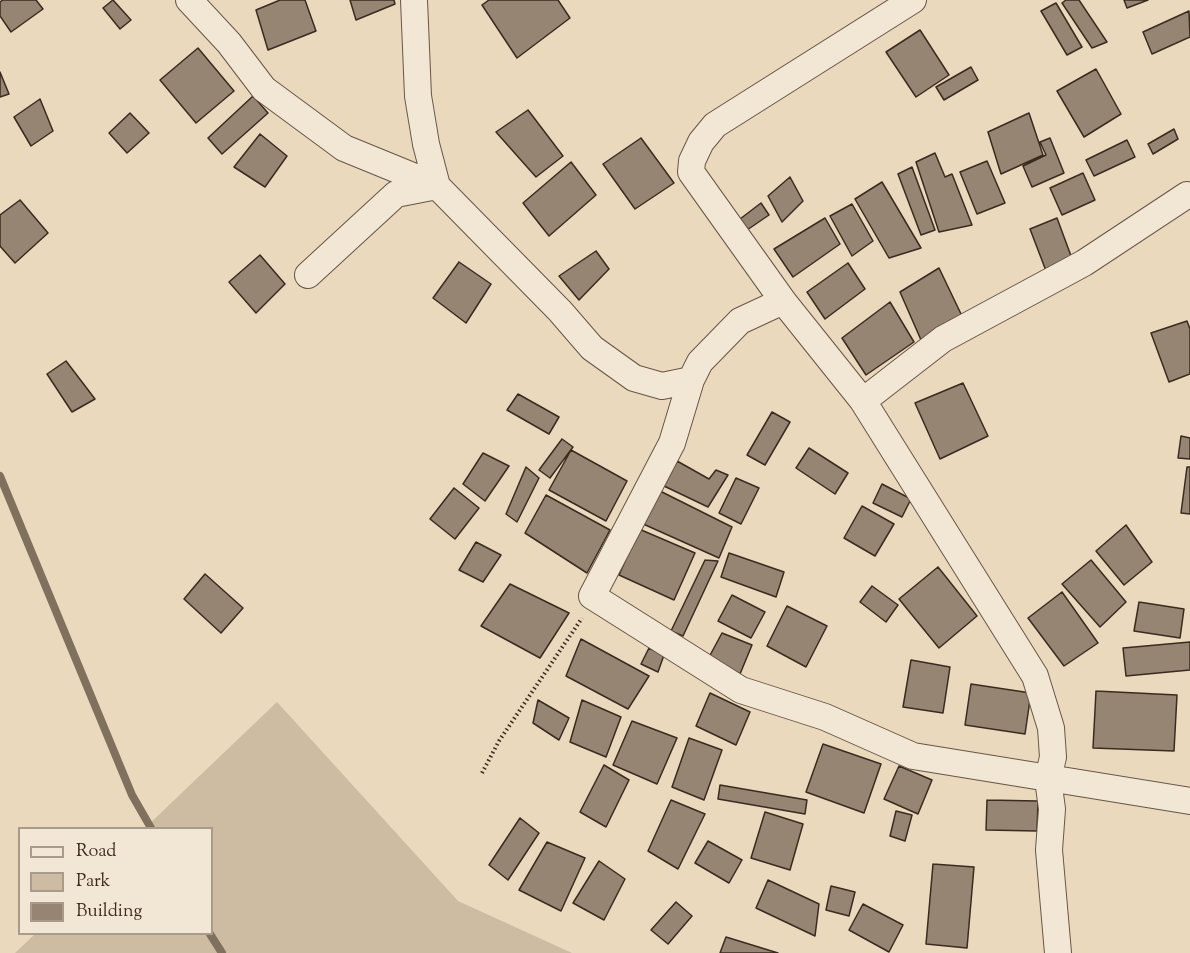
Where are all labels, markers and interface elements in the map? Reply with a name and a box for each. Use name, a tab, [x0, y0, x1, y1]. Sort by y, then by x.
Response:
legend	[18, 827, 213, 935]
text: Road	[76, 839, 116, 865]
text: Park	[76, 869, 110, 895]
text: Building	[76, 899, 142, 925]

